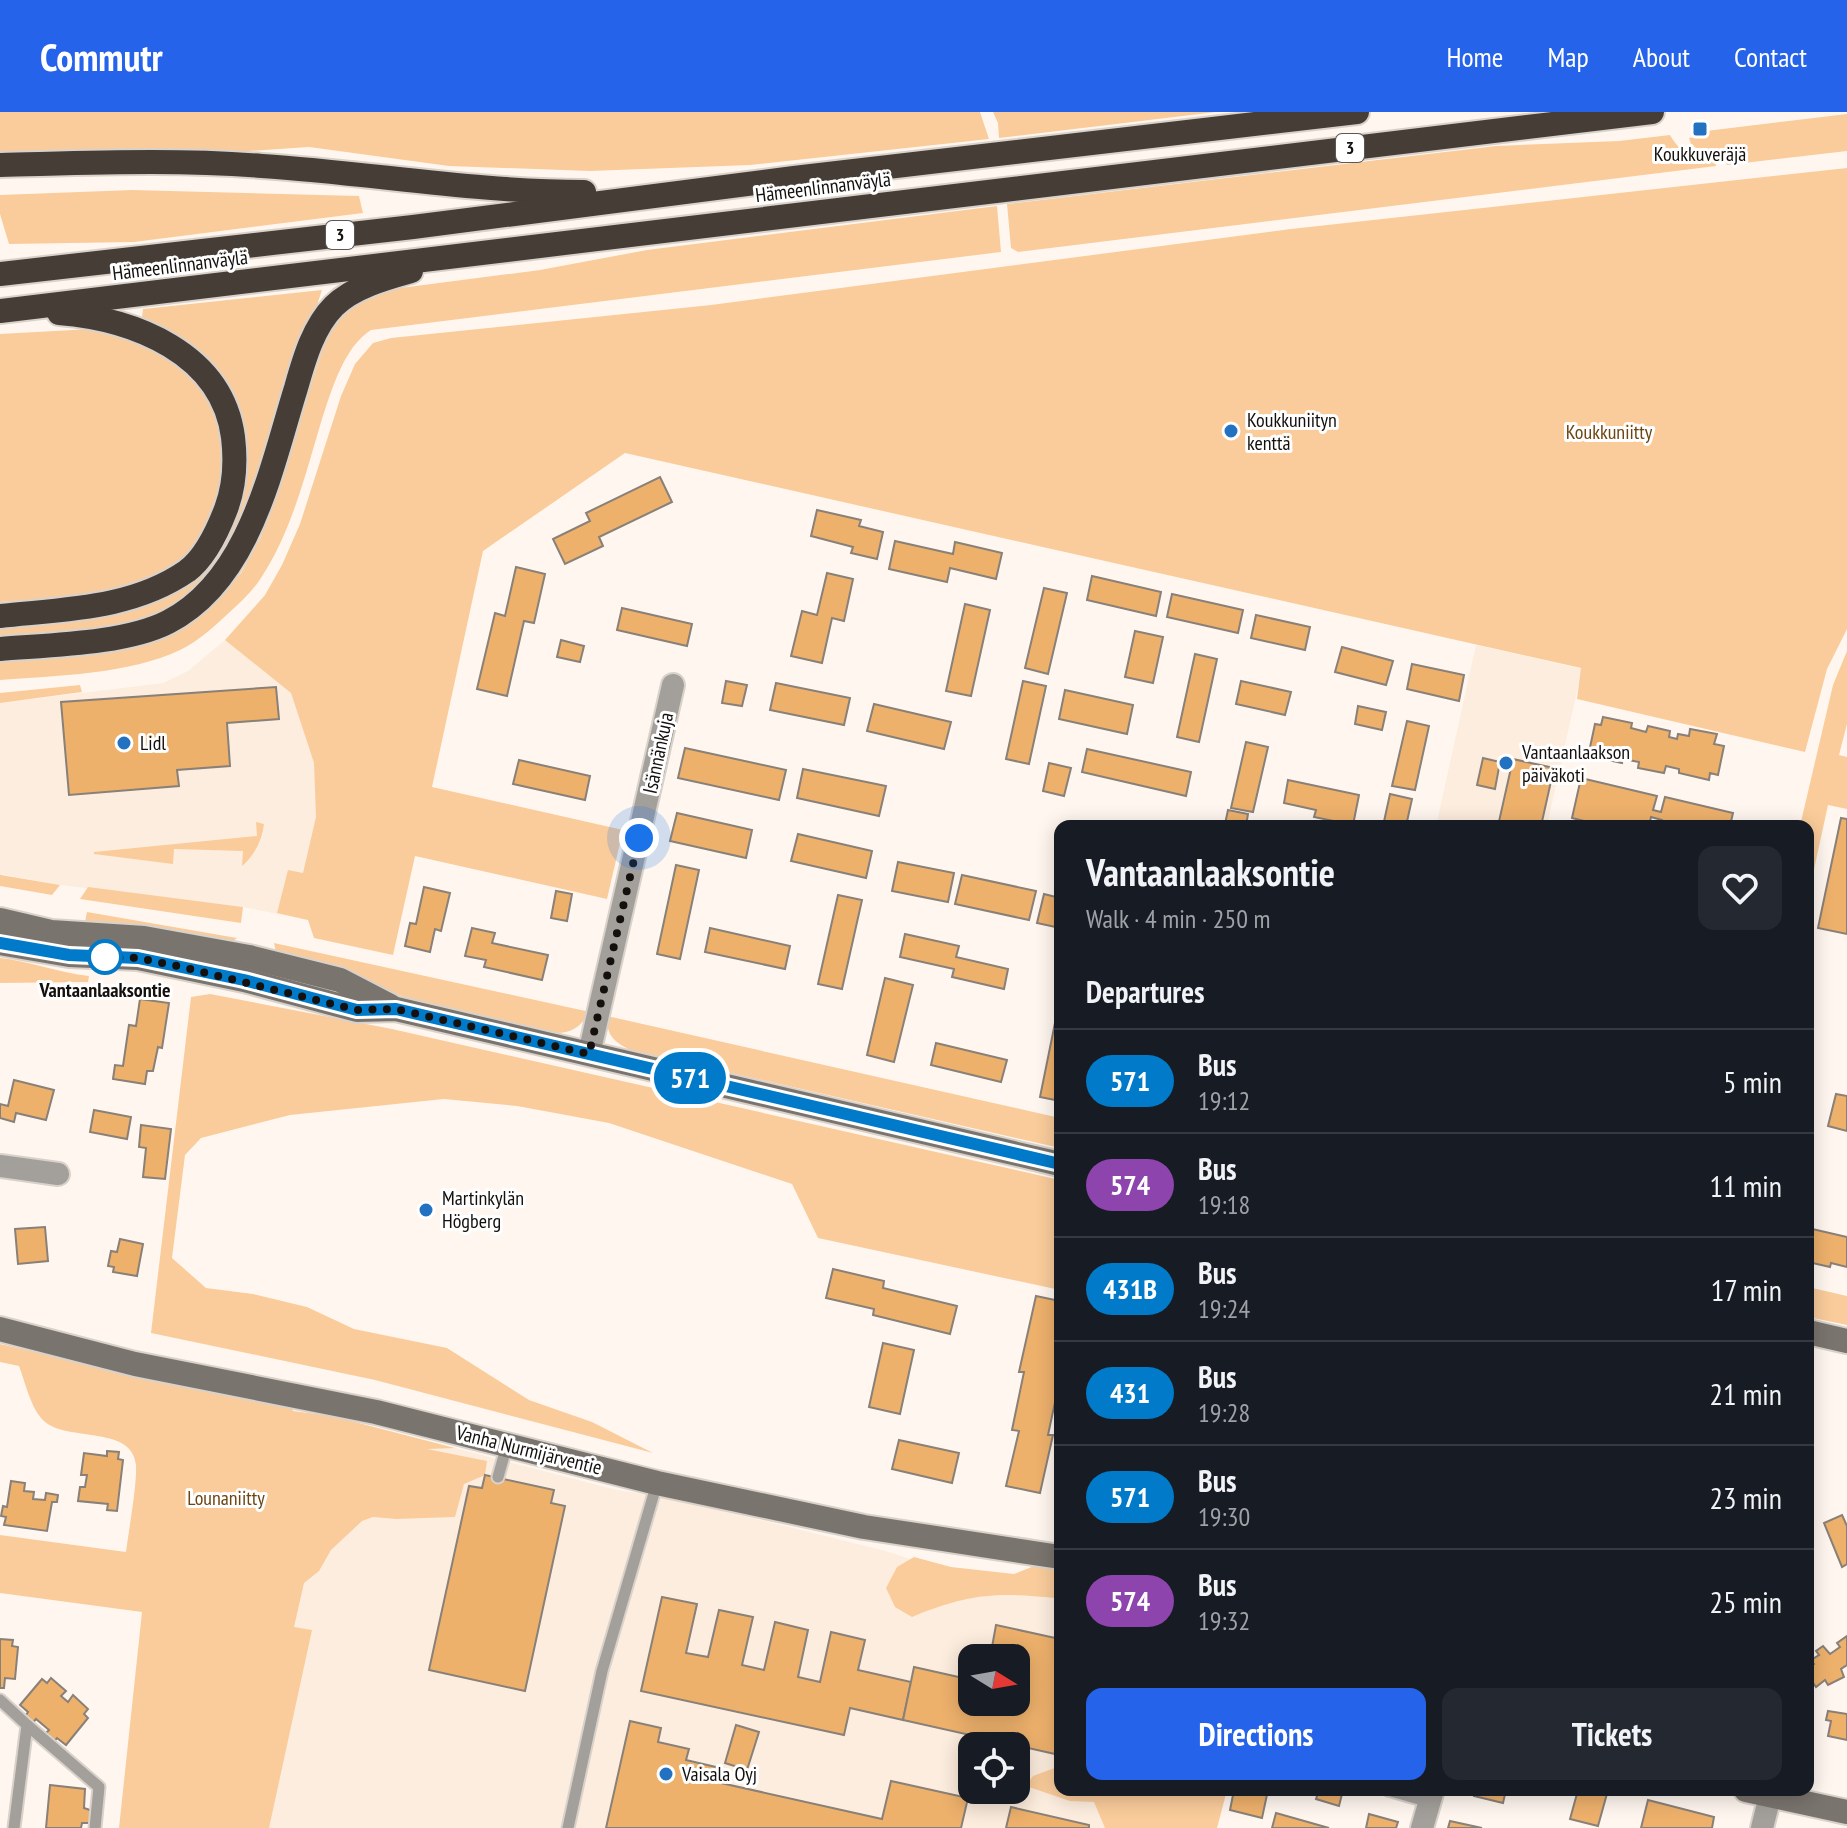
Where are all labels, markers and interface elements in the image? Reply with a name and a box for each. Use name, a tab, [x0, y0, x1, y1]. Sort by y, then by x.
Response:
text: Commutr	[40, 32, 163, 81]
text: Home	[1447, 38, 1503, 75]
text: Map	[1547, 38, 1589, 75]
text: About	[1633, 38, 1690, 75]
text: Contact	[1734, 38, 1807, 75]
marker: Koukkuveräjä	[1691, 120, 1709, 138]
road number: 3	[1336, 134, 1364, 162]
place label: Koukkuveräjä	[1654, 141, 1746, 167]
street label: Hämeenlinnanväylä	[754, 166, 892, 208]
road number: 3	[326, 221, 354, 249]
street label: Hämeenlinnanväylä	[111, 244, 249, 286]
place label: Koukkuniityn kenttä	[1247, 407, 1337, 456]
park label: Koukkuniitty	[1566, 419, 1653, 445]
marker: Koukkuniityn kenttä	[1222, 422, 1240, 440]
street label: Isännänkuja	[637, 710, 679, 796]
place label: Lidl	[140, 730, 166, 756]
marker: Lidl	[115, 734, 133, 752]
place label: Vantaanlaakson päiväkoti	[1521, 739, 1630, 788]
marker: Vantaanlaakson päiväkoti	[1497, 754, 1515, 772]
your location	[619, 818, 659, 858]
button: heart	[1698, 846, 1782, 930]
text: Vantaanlaaksontie	[1086, 847, 1335, 896]
text: Walk · 4 min · 250 m	[1086, 902, 1270, 935]
marker: Vantaanlaaksontie	[88, 940, 122, 974]
text: Departures	[1086, 972, 1204, 1011]
place label: Vantaanlaaksontie	[38, 977, 171, 1003]
text: Bus	[1198, 1045, 1237, 1084]
line badge: 571	[644, 1052, 736, 1104]
text: 571	[670, 1059, 710, 1096]
text: 571	[1110, 1062, 1150, 1099]
text: 5 min	[1723, 1062, 1782, 1101]
text: 19:12	[1198, 1084, 1250, 1117]
text: Bus	[1198, 1149, 1237, 1188]
text: 574	[1110, 1166, 1150, 1203]
text: 11 min	[1709, 1166, 1782, 1205]
place label: Martinkylän Högberg	[442, 1185, 524, 1234]
text: 19:18	[1198, 1188, 1250, 1221]
marker: Martinkylän Högberg	[417, 1201, 435, 1219]
text: Bus	[1198, 1253, 1237, 1292]
text: 431B	[1103, 1270, 1157, 1307]
text: 17 min	[1711, 1270, 1782, 1309]
text: 19:24	[1198, 1292, 1250, 1325]
text: Bus	[1198, 1357, 1237, 1396]
text: 431	[1110, 1374, 1150, 1411]
text: 21 min	[1709, 1374, 1782, 1413]
text: 19:28	[1198, 1396, 1250, 1429]
street label: Vanha Nurmijärventie	[452, 1419, 605, 1481]
text: Bus	[1198, 1461, 1237, 1500]
text: 571	[1110, 1478, 1150, 1515]
text: 23 min	[1709, 1478, 1782, 1517]
park label: Lounaniitty	[187, 1485, 265, 1511]
text: 19:30	[1198, 1500, 1250, 1533]
text: Bus	[1198, 1565, 1237, 1604]
text: 574	[1110, 1582, 1150, 1619]
text: 25 min	[1709, 1582, 1782, 1621]
text: 19:32	[1198, 1604, 1250, 1637]
north arrow	[958, 1644, 1030, 1716]
map controls	[958, 1644, 1030, 1804]
button: Directions	[1086, 1688, 1426, 1780]
button: Tickets	[1442, 1688, 1782, 1780]
button: locate	[958, 1732, 1030, 1804]
place label: Vaisala Oyj	[681, 1761, 757, 1787]
marker: Vaisala Oyj	[657, 1765, 675, 1783]

